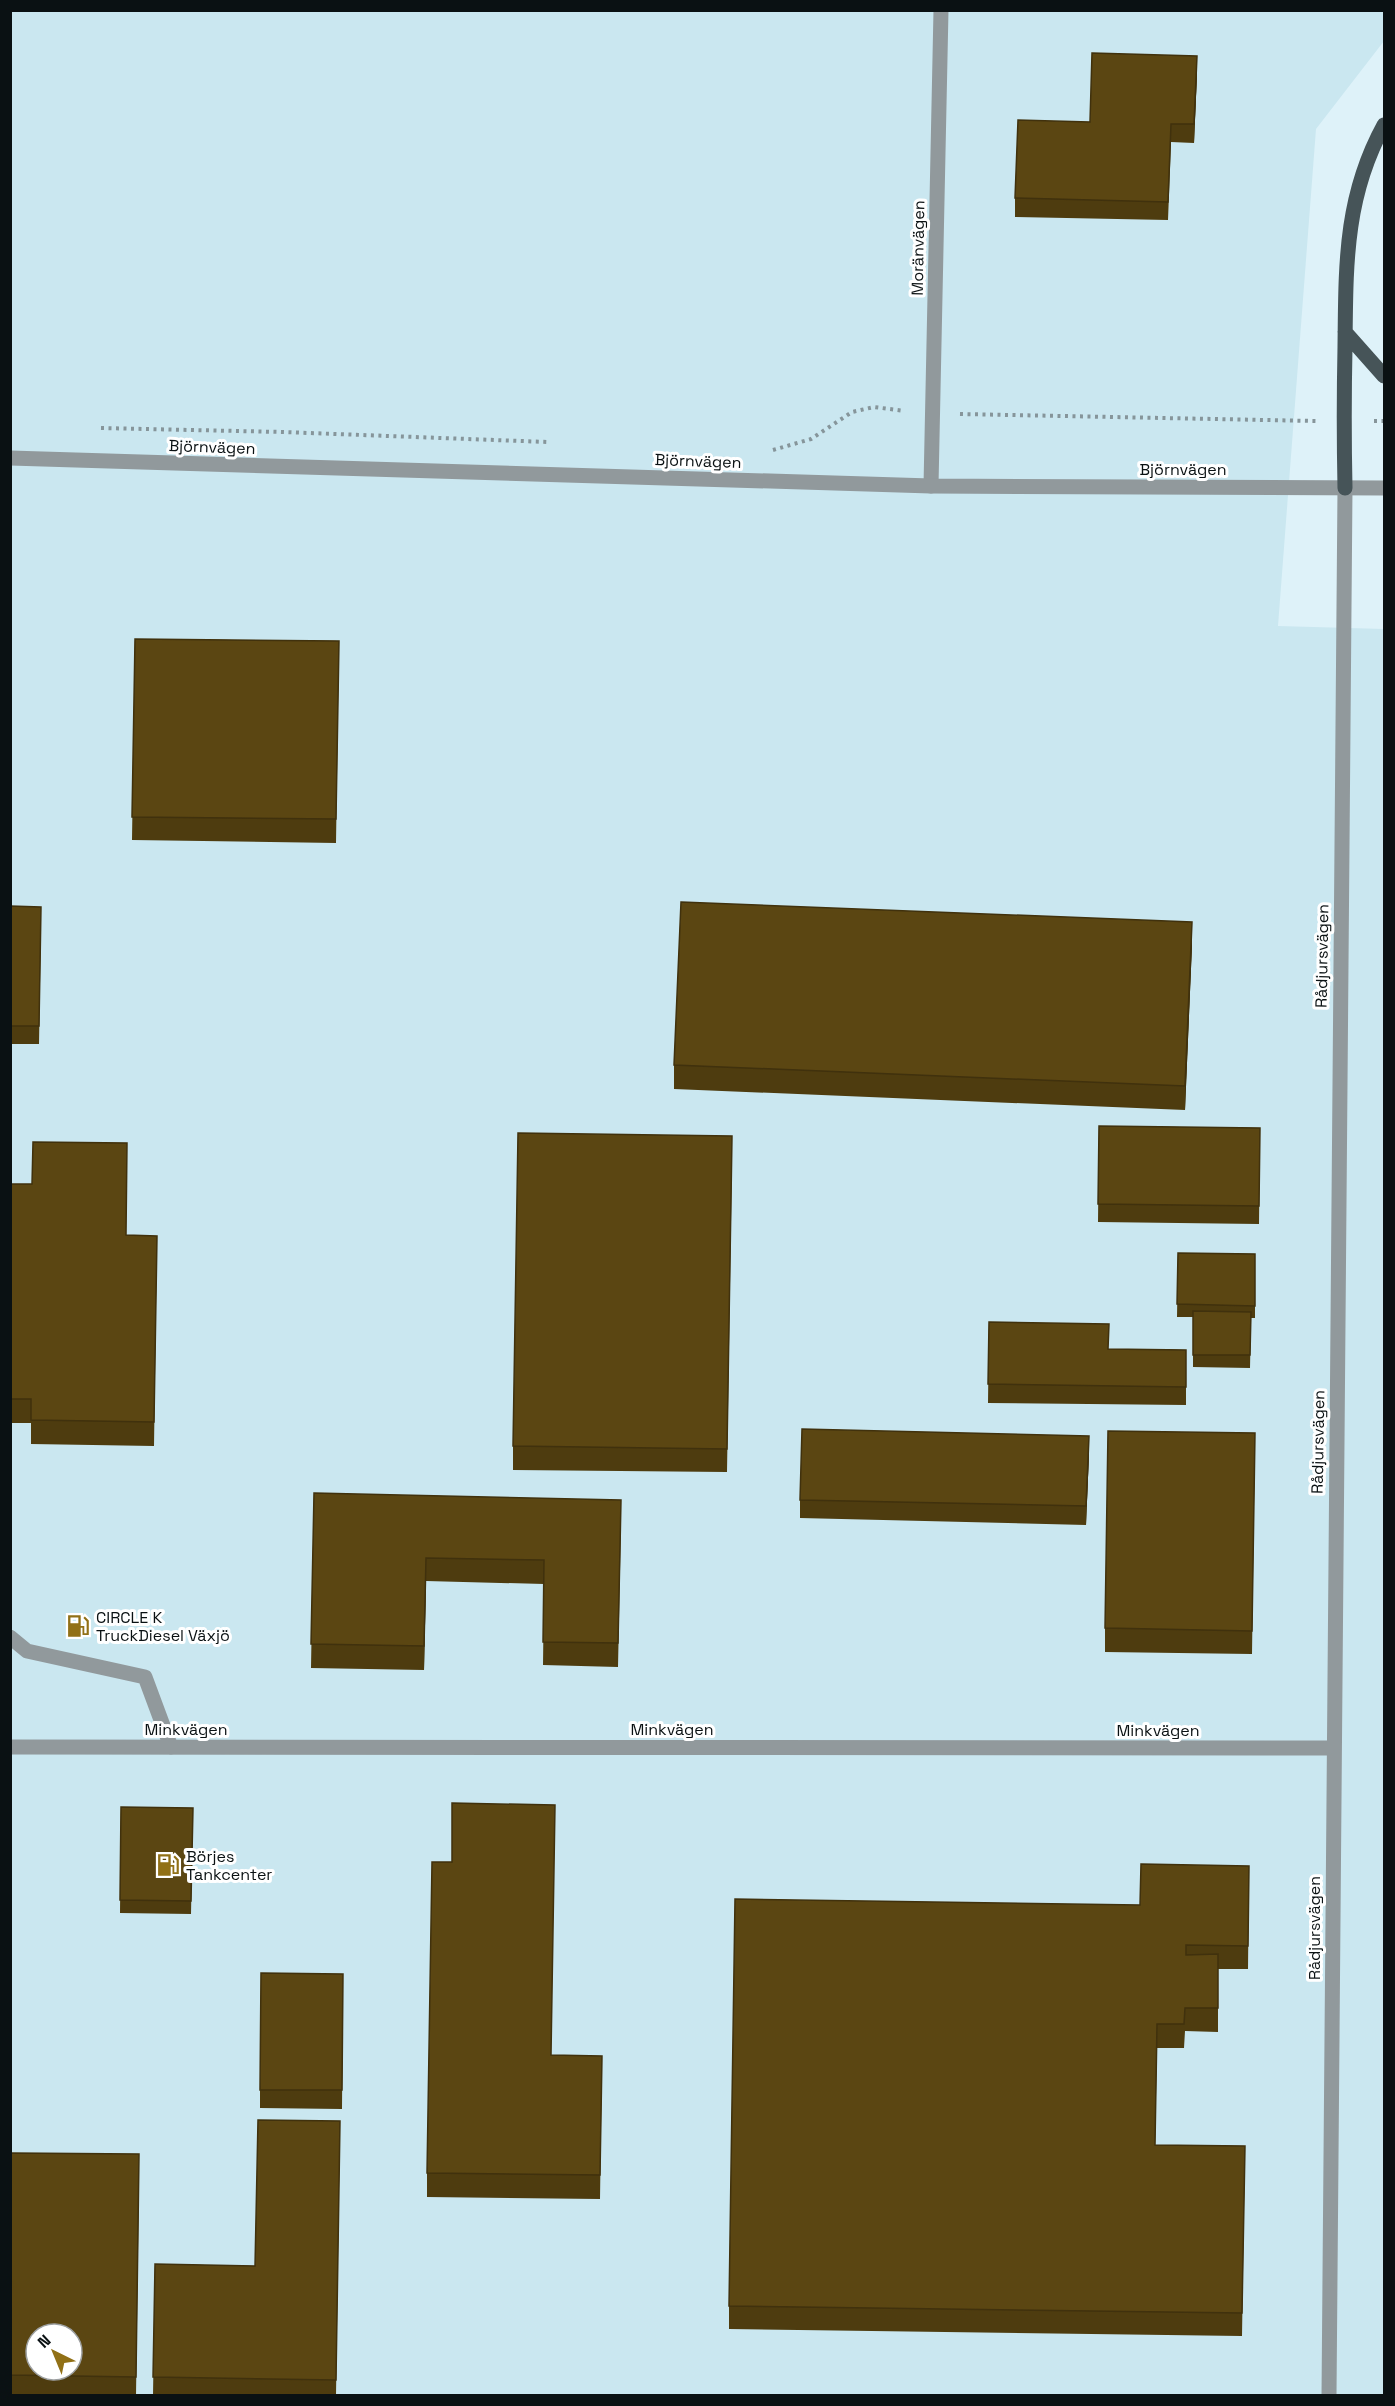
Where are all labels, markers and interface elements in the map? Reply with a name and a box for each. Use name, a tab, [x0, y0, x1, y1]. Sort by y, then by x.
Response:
street label: Moränvägen	[907, 200, 929, 296]
street label: Björnvägen	[168, 435, 256, 459]
street label: Björnvägen	[654, 449, 742, 473]
street label: Björnvägen	[1140, 459, 1226, 480]
street label: Rådjursvägen	[1311, 904, 1333, 1008]
street label: Rådjursvägen	[1307, 1390, 1329, 1494]
place label: CIRCLE K TruckDiesel Växjö	[96, 1607, 230, 1646]
fuel station icon: CIRCLE K TruckDiesel Växjö	[65, 1613, 91, 1639]
street label: Minkvägen	[144, 1719, 228, 1740]
street label: Minkvägen	[630, 1719, 714, 1740]
street label: Minkvägen	[1116, 1720, 1200, 1741]
place label: Börjes Tankcenter	[186, 1846, 272, 1885]
fuel station icon: Börjes Tankcenter	[155, 1852, 181, 1878]
street label: Rådjursvägen	[1304, 1876, 1325, 1980]
north arrow	[24, 2322, 84, 2382]
text: N	[33, 2330, 55, 2353]

